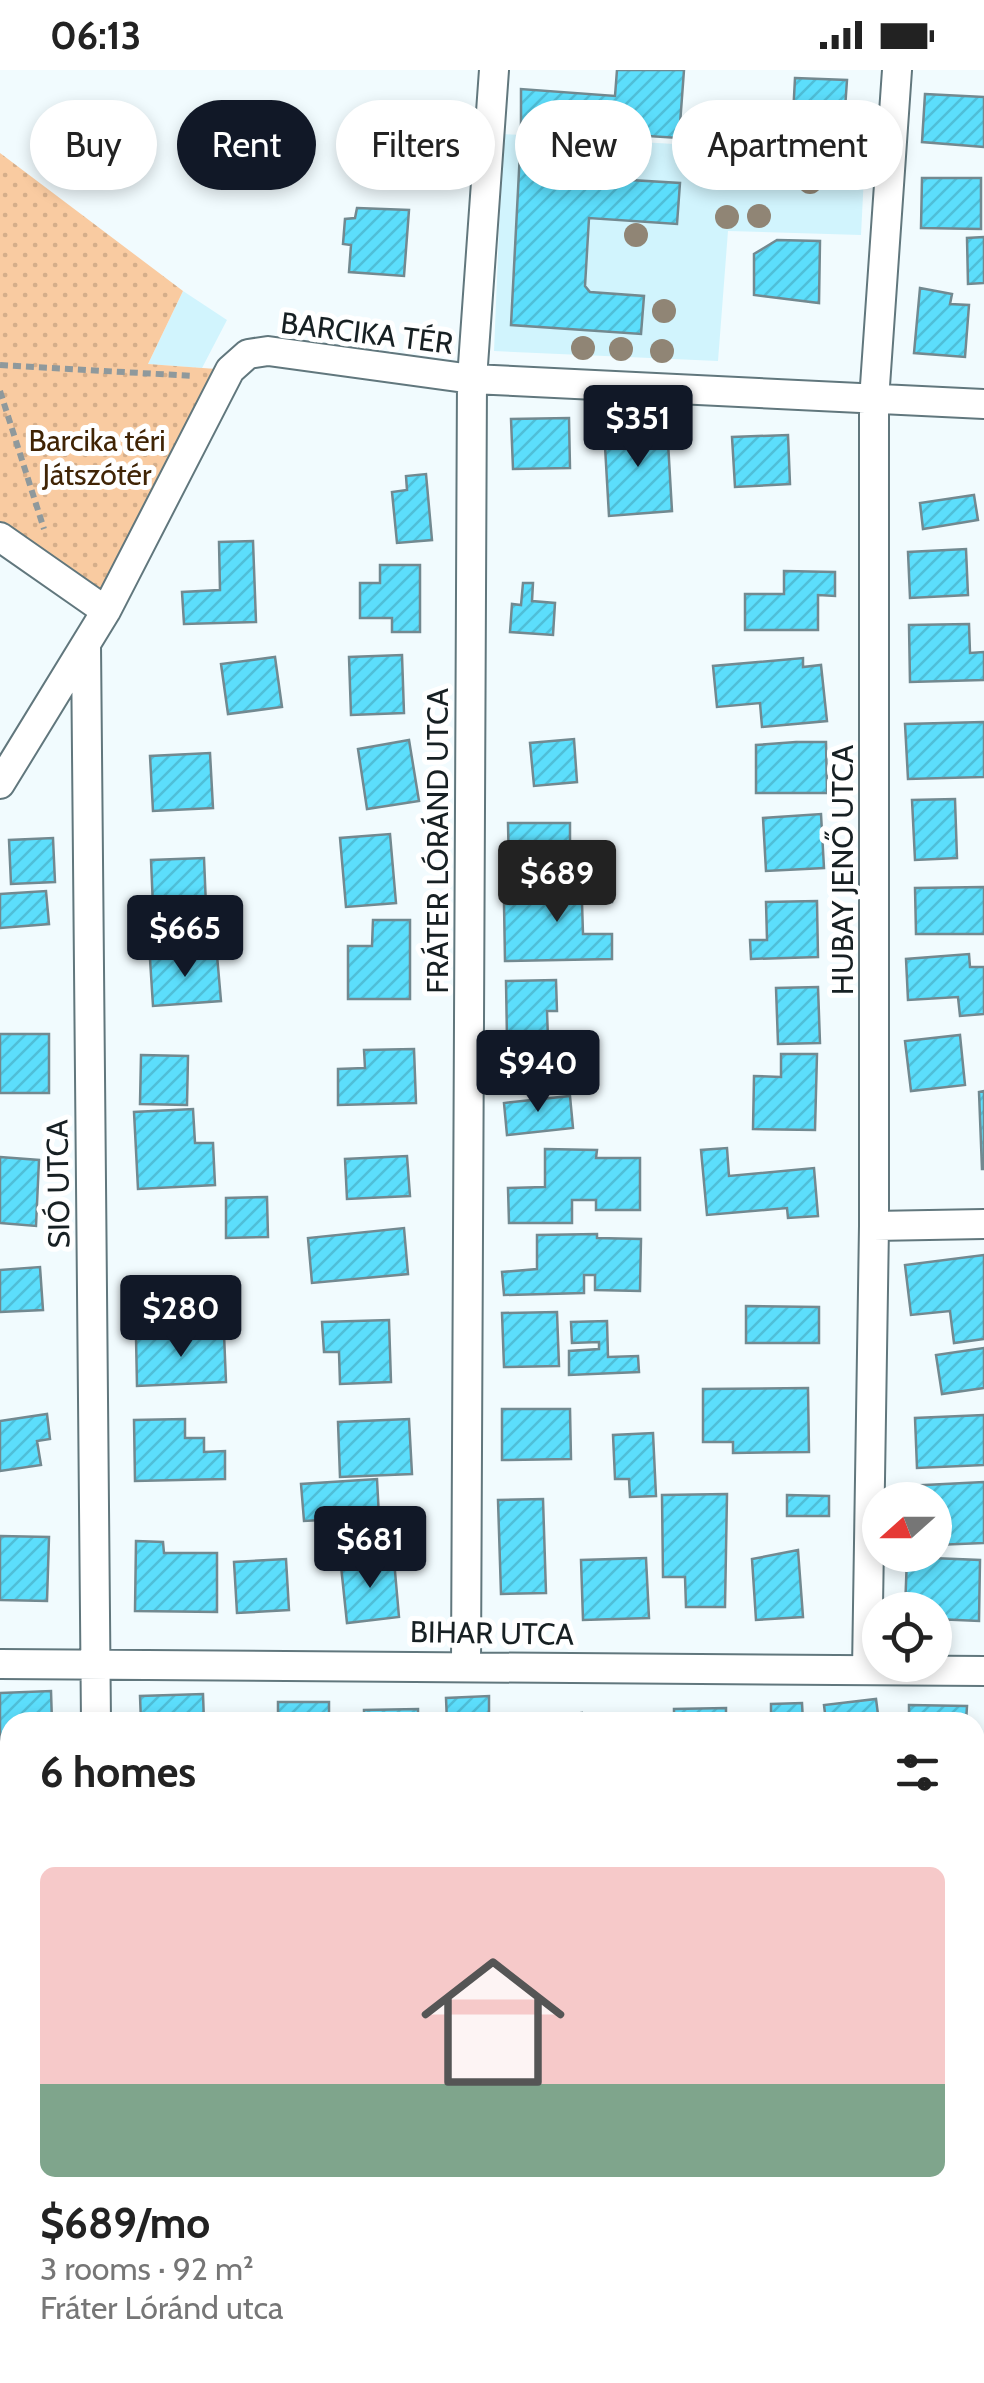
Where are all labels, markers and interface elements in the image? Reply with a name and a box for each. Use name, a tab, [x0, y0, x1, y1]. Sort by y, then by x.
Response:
text: 06:13	[50, 12, 141, 59]
chip: Buy	[30, 100, 157, 190]
chip: Rent	[177, 100, 316, 190]
chip: Filters	[336, 100, 495, 190]
chip: New	[515, 100, 652, 190]
chip: Apartment	[672, 100, 903, 190]
street label: BARCIKA TÉR	[279, 304, 455, 362]
pin: $351	[579, 385, 697, 470]
text: $351	[606, 398, 670, 437]
park label: Barcika téri Játszótér	[28, 422, 166, 493]
street label: FRÁTER LÓRÁND UTCA	[419, 688, 456, 994]
street label: HUBAY JENŐ UTCA	[824, 744, 861, 995]
pin: $689	[498, 840, 616, 925]
text: $689	[520, 853, 594, 892]
pin: $665	[126, 895, 244, 980]
text: $665	[149, 908, 221, 947]
pin: $940	[479, 1030, 597, 1115]
text: $940	[498, 1043, 578, 1082]
street label: SIÓ UTCA	[38, 1119, 78, 1249]
pin: $280	[122, 1275, 240, 1360]
text: $280	[142, 1288, 220, 1327]
north arrow	[862, 1482, 952, 1572]
map controls	[862, 1482, 952, 1682]
pin: $681	[311, 1506, 429, 1591]
text: $681	[336, 1519, 404, 1558]
button: locate	[862, 1592, 952, 1682]
street label: BIHAR UTCA	[410, 1613, 575, 1653]
icon: filters	[890, 1745, 945, 1800]
text: 6 homes	[40, 1746, 196, 1798]
icon: home	[403, 1932, 583, 2112]
text: $689/mo	[40, 2197, 210, 2249]
text: 3 rooms · 92 m²	[40, 2249, 254, 2288]
text: Fráter Lóránd utca	[40, 2288, 283, 2327]

